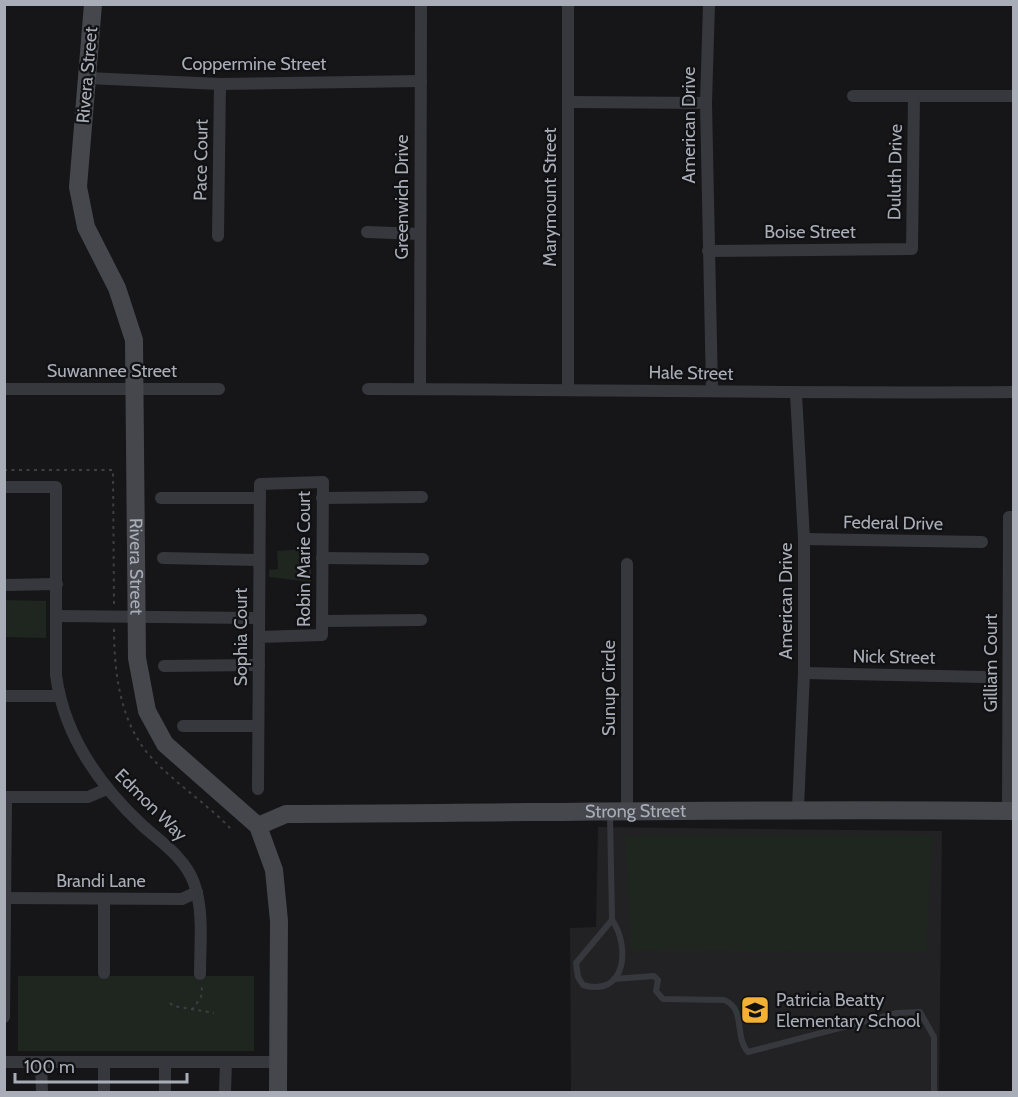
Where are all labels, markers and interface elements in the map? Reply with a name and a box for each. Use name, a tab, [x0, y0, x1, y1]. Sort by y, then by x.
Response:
street label: Rivera Street	[72, 26, 102, 124]
street label: Coppermine Street	[182, 53, 326, 75]
street label: American Drive	[678, 67, 700, 183]
street label: Pace Court	[189, 119, 213, 201]
street label: Duluth Drive	[883, 124, 907, 220]
street label: Marymount Street	[539, 127, 561, 267]
street label: Greenwich Drive	[391, 134, 413, 260]
street label: Boise Street	[764, 221, 856, 243]
street label: Suwannee Street	[47, 360, 177, 382]
street label: Hale Street	[648, 361, 734, 385]
street label: Robin Marie Court	[293, 491, 315, 627]
street label: Federal Drive	[843, 511, 943, 535]
street label: Rivera Street	[125, 518, 148, 615]
street label: American Drive	[775, 543, 797, 659]
street label: Sophia Court	[230, 588, 252, 686]
street label: Gilliam Court	[980, 614, 1002, 712]
street label: Sunup Circle	[598, 640, 620, 736]
street label: Nick Street	[852, 645, 936, 669]
street label: Edmon Way	[110, 764, 192, 846]
street label: Strong Street	[585, 800, 686, 823]
street label: Brandi Lane	[56, 870, 146, 892]
place label: Patricia Beatty Elementary School	[776, 989, 921, 1032]
school or university icon: Patricia Beatty Elementary School	[739, 994, 771, 1026]
scale bar	[15, 1046, 188, 1084]
text: 100 m	[24, 1056, 75, 1078]

